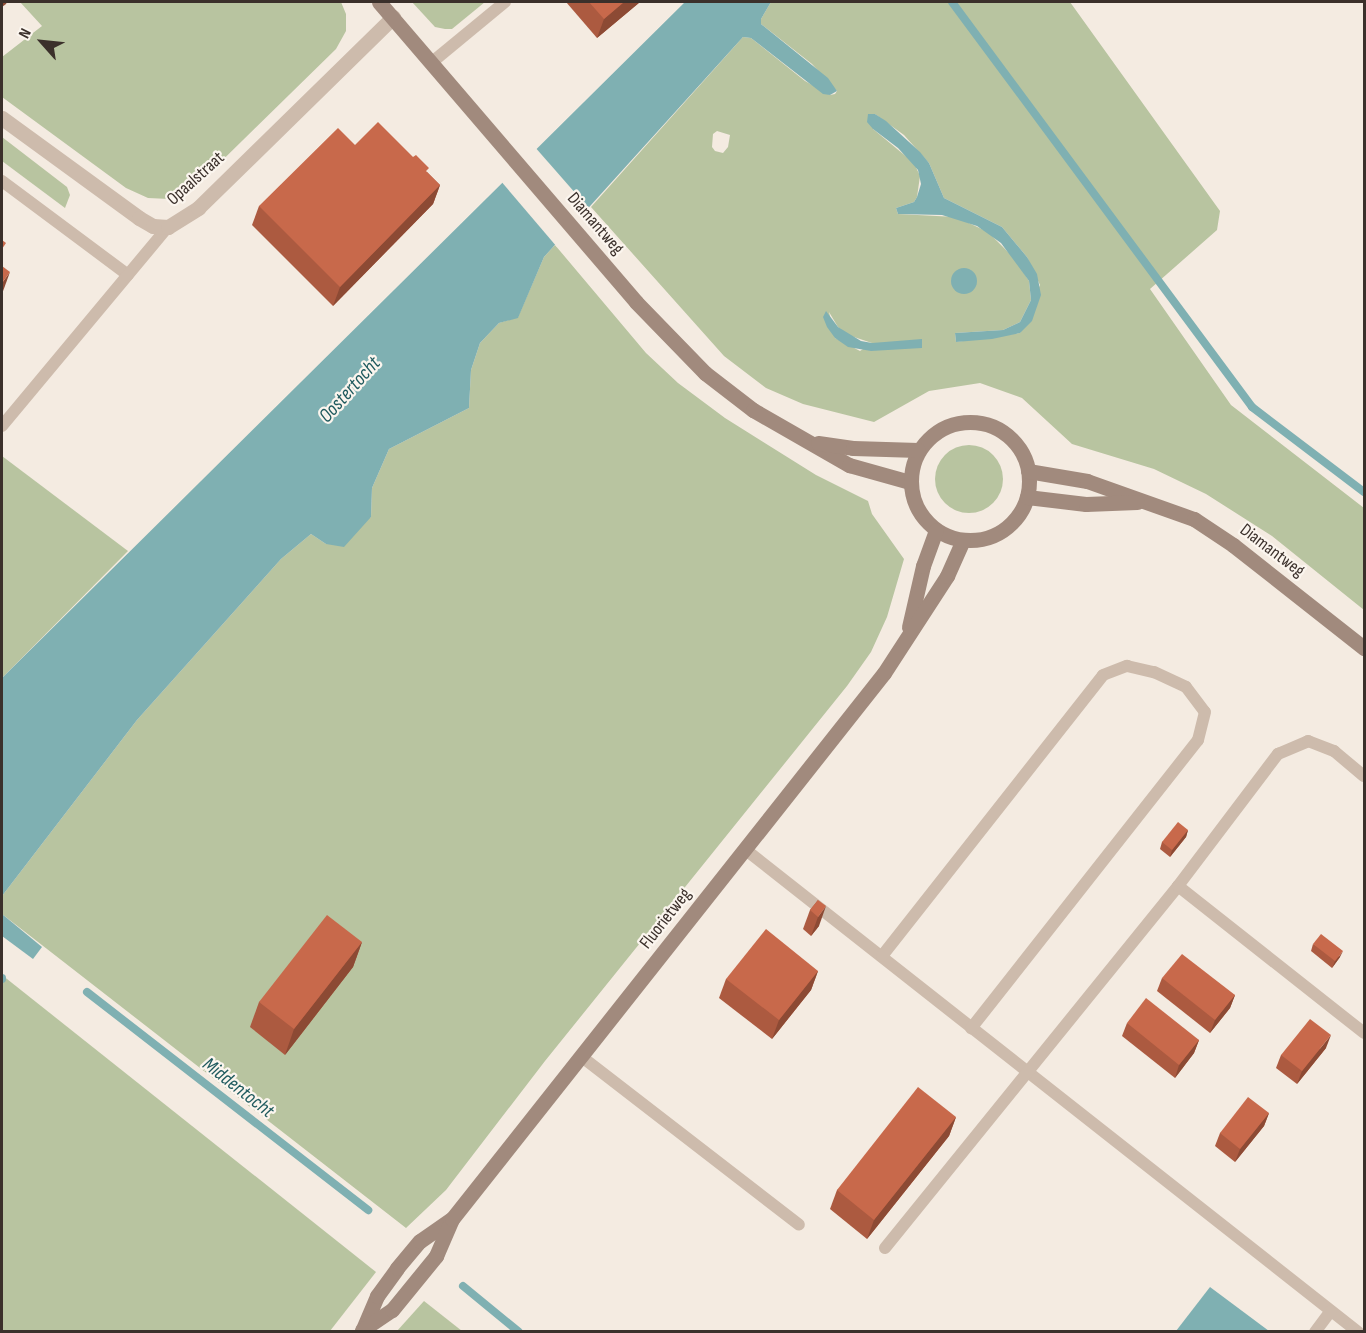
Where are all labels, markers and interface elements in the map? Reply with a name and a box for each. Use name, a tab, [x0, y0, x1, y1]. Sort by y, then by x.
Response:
north arrow	[12, 12, 72, 72]
text: N	[15, 25, 36, 42]
street label: Opaalstraat	[163, 148, 229, 210]
street label: Diamantweg	[562, 188, 628, 260]
water label: Oostertocht	[314, 352, 386, 428]
street label: Diamantweg	[1235, 520, 1309, 582]
street label: Fluorietweg	[636, 884, 696, 954]
water label: Middentocht	[197, 1053, 279, 1123]

